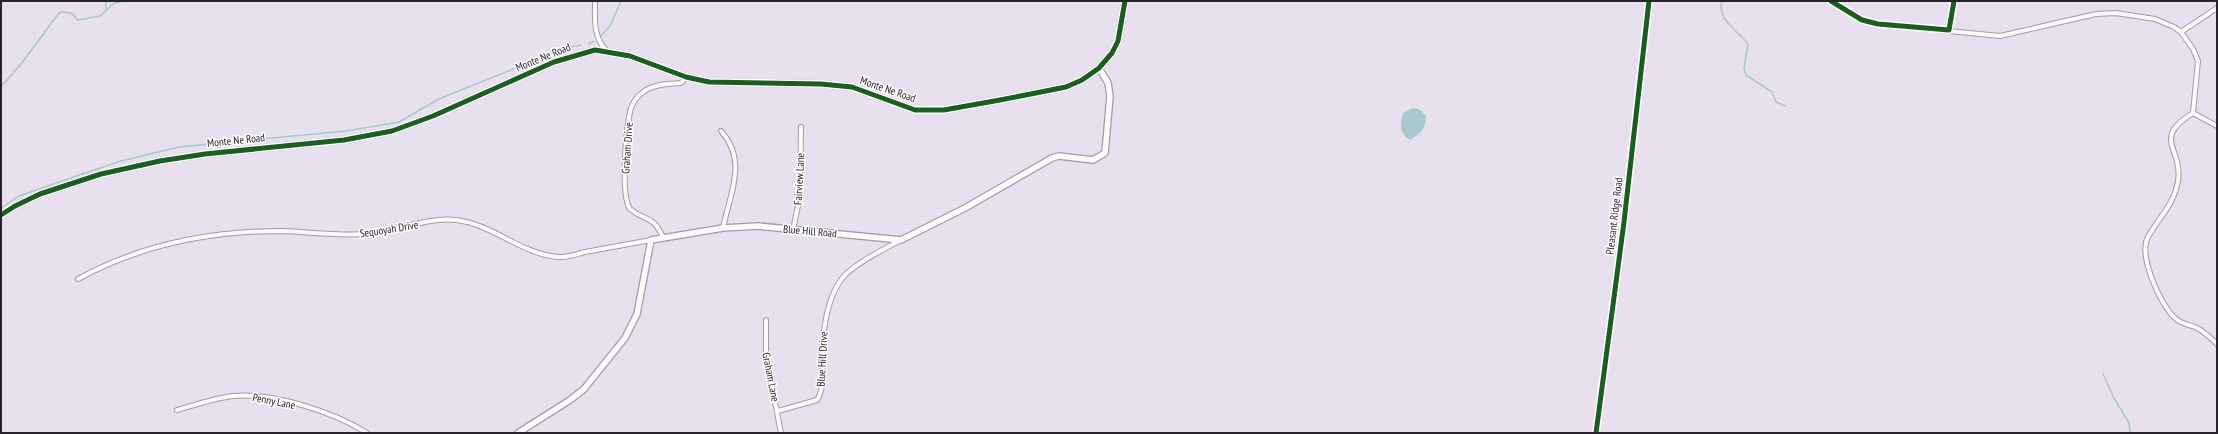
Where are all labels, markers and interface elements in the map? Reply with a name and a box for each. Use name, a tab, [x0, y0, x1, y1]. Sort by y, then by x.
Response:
street label: Monte Ne Road	[514, 40, 573, 74]
street label: Monte Ne Road	[858, 73, 918, 105]
street label: Graham Drive	[618, 121, 636, 174]
street label: Monte Ne Road	[206, 130, 266, 150]
street label: Fairview Lane	[791, 152, 807, 205]
street label: Pleasant Ridge Road	[1602, 176, 1626, 255]
street label: Sequoyah Drive	[359, 217, 420, 241]
street label: Blue Hill Road	[783, 222, 838, 240]
street label: Blue Hill Drive	[814, 331, 830, 387]
street label: Graham Lane	[759, 351, 783, 403]
street label: Penny Lane	[251, 390, 297, 412]

